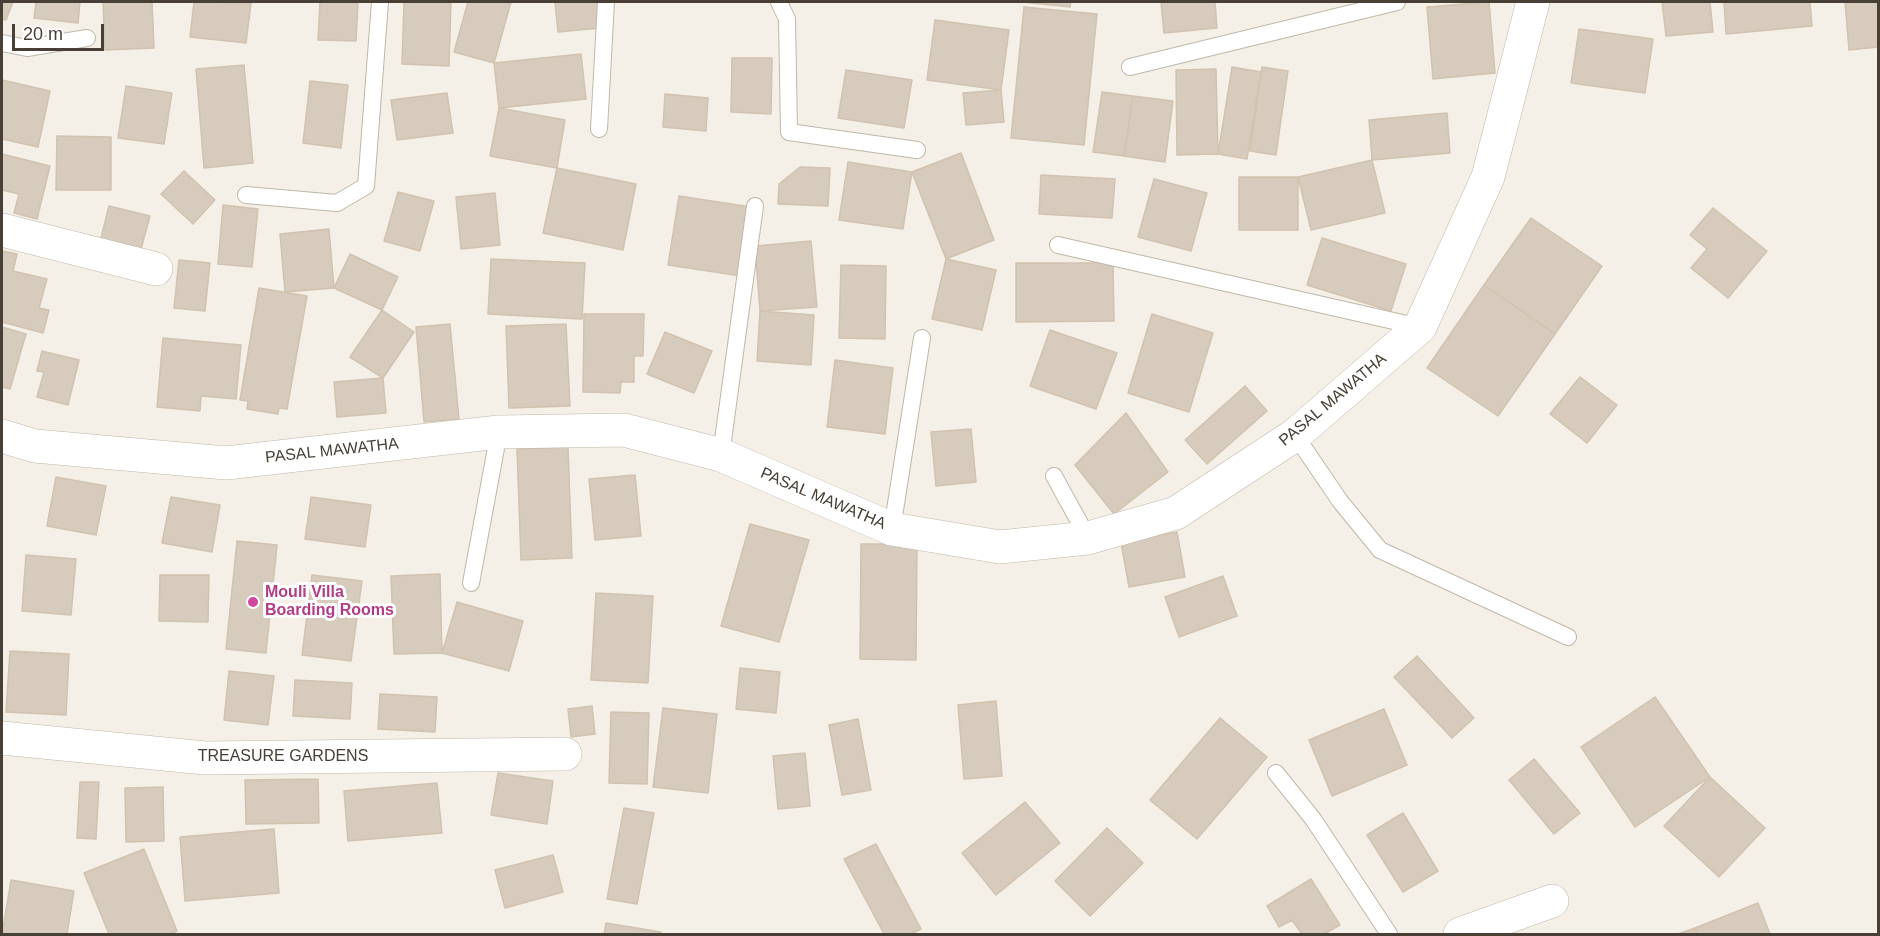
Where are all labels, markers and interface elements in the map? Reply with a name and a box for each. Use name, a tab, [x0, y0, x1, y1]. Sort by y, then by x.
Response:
scale bar	[15, 12, 106, 50]
text: 20 m	[23, 24, 63, 44]
street label: PASAL MAWATHA	[1275, 350, 1391, 450]
street label: PASAL MAWATHA	[264, 434, 400, 468]
street label: PASAL MAWATHA	[757, 464, 889, 534]
place label: Mouli Villa Boarding Rooms	[265, 583, 394, 621]
marker: Mouli Villa Boarding Rooms	[246, 595, 260, 609]
street label: TREASURE GARDENS	[198, 747, 368, 767]

